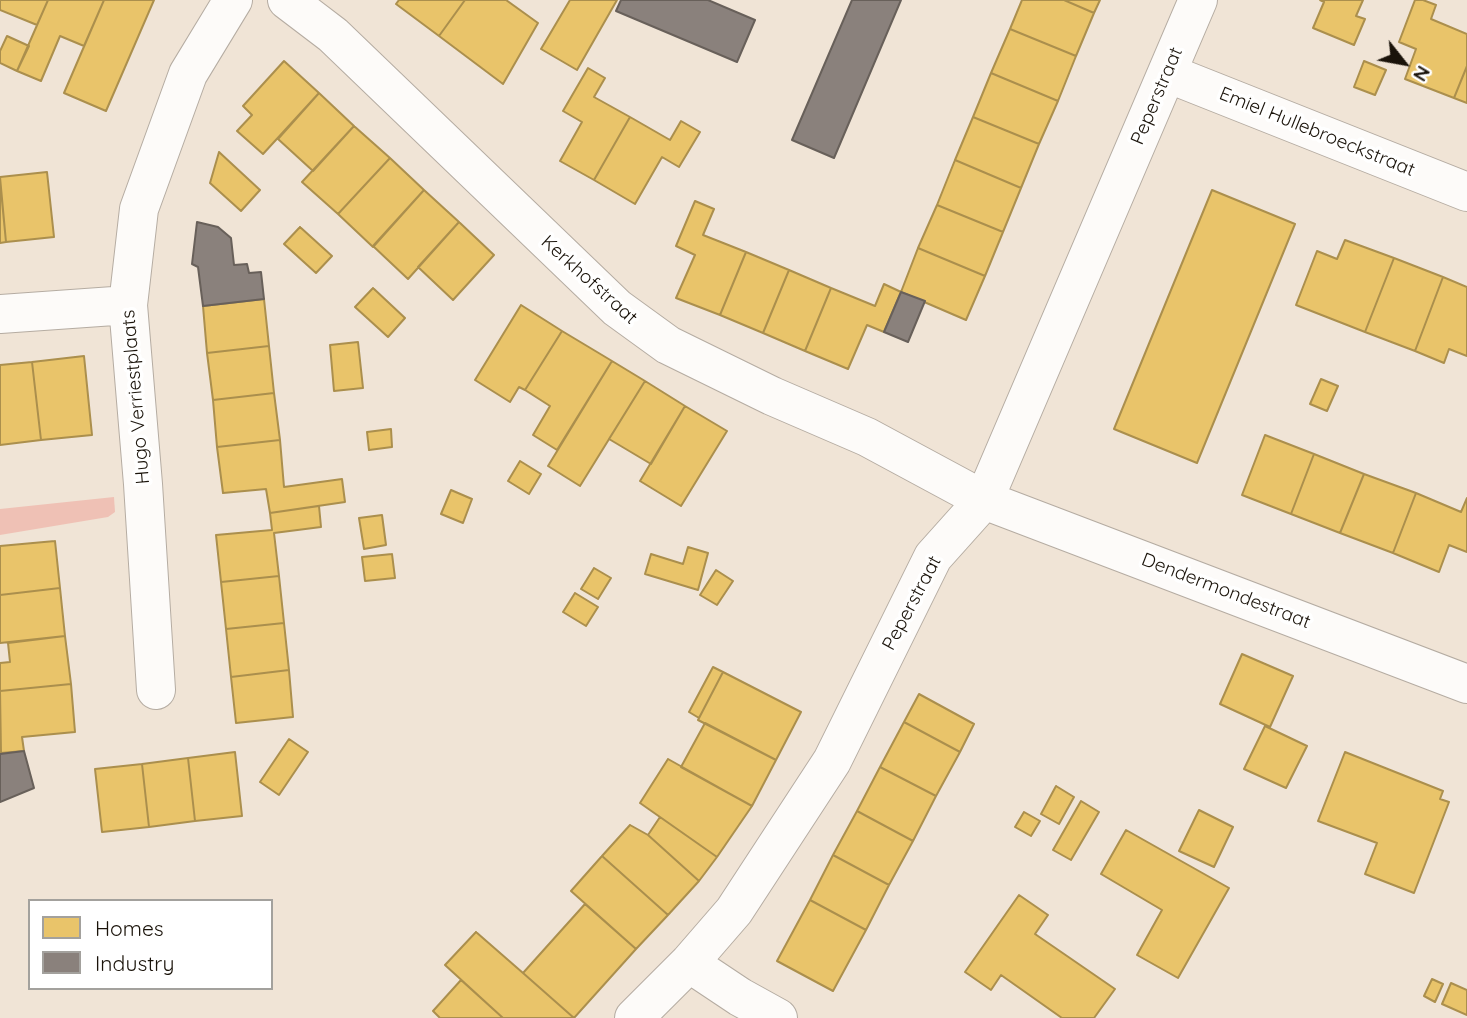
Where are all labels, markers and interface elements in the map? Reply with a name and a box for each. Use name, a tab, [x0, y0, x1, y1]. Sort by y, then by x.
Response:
north arrow	[1369, 28, 1439, 98]
street label: Peperstraat	[1126, 44, 1188, 148]
text: N	[1408, 62, 1436, 86]
street label: Emiel Hullebroeckstraat	[1216, 82, 1418, 182]
street label: Kerkhofstraat	[536, 231, 642, 329]
street label: Hugo Verriestplaats	[117, 309, 155, 485]
street label: Dendermondestraat	[1138, 548, 1314, 634]
street label: Peperstraat	[878, 552, 946, 654]
legend	[28, 899, 273, 990]
text: Homes	[95, 915, 164, 941]
text: Industry	[95, 950, 174, 976]

